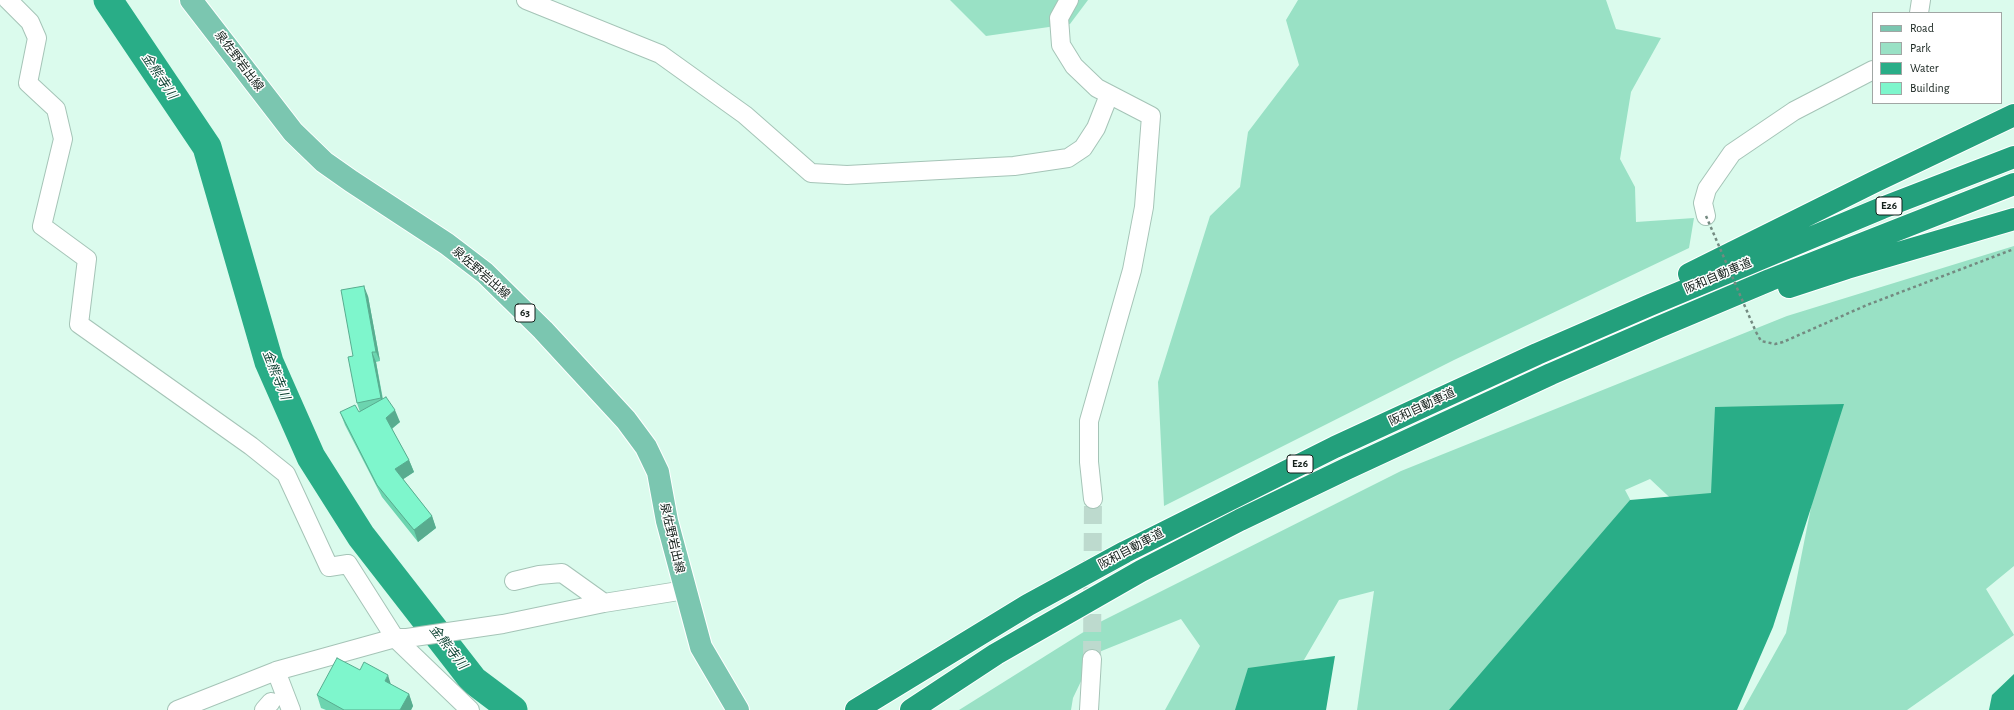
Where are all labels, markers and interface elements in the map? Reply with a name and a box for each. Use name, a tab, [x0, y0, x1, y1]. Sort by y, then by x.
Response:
legend	[1872, 12, 2002, 104]
text: Road	[1910, 22, 1934, 34]
street label: 泉佐野岩出線	[212, 28, 266, 94]
text: Park	[1910, 42, 1931, 54]
water label: 金熊寺川	[138, 50, 180, 102]
text: Water	[1910, 62, 1939, 74]
text: Building	[1910, 82, 1950, 94]
road number: E26	[1876, 197, 1902, 215]
street label: 泉佐野岩出線	[449, 244, 513, 302]
street label: 阪和自動車道	[1682, 255, 1754, 297]
road number: 63	[515, 304, 535, 322]
water label: 金熊寺川	[259, 348, 293, 402]
street label: 阪和自動車道	[1386, 385, 1458, 429]
road number: E26	[1287, 455, 1313, 473]
street label: 泉佐野岩出線	[657, 501, 687, 575]
street label: 阪和自動車道	[1096, 526, 1166, 572]
water label: 金熊寺川	[426, 622, 470, 672]

